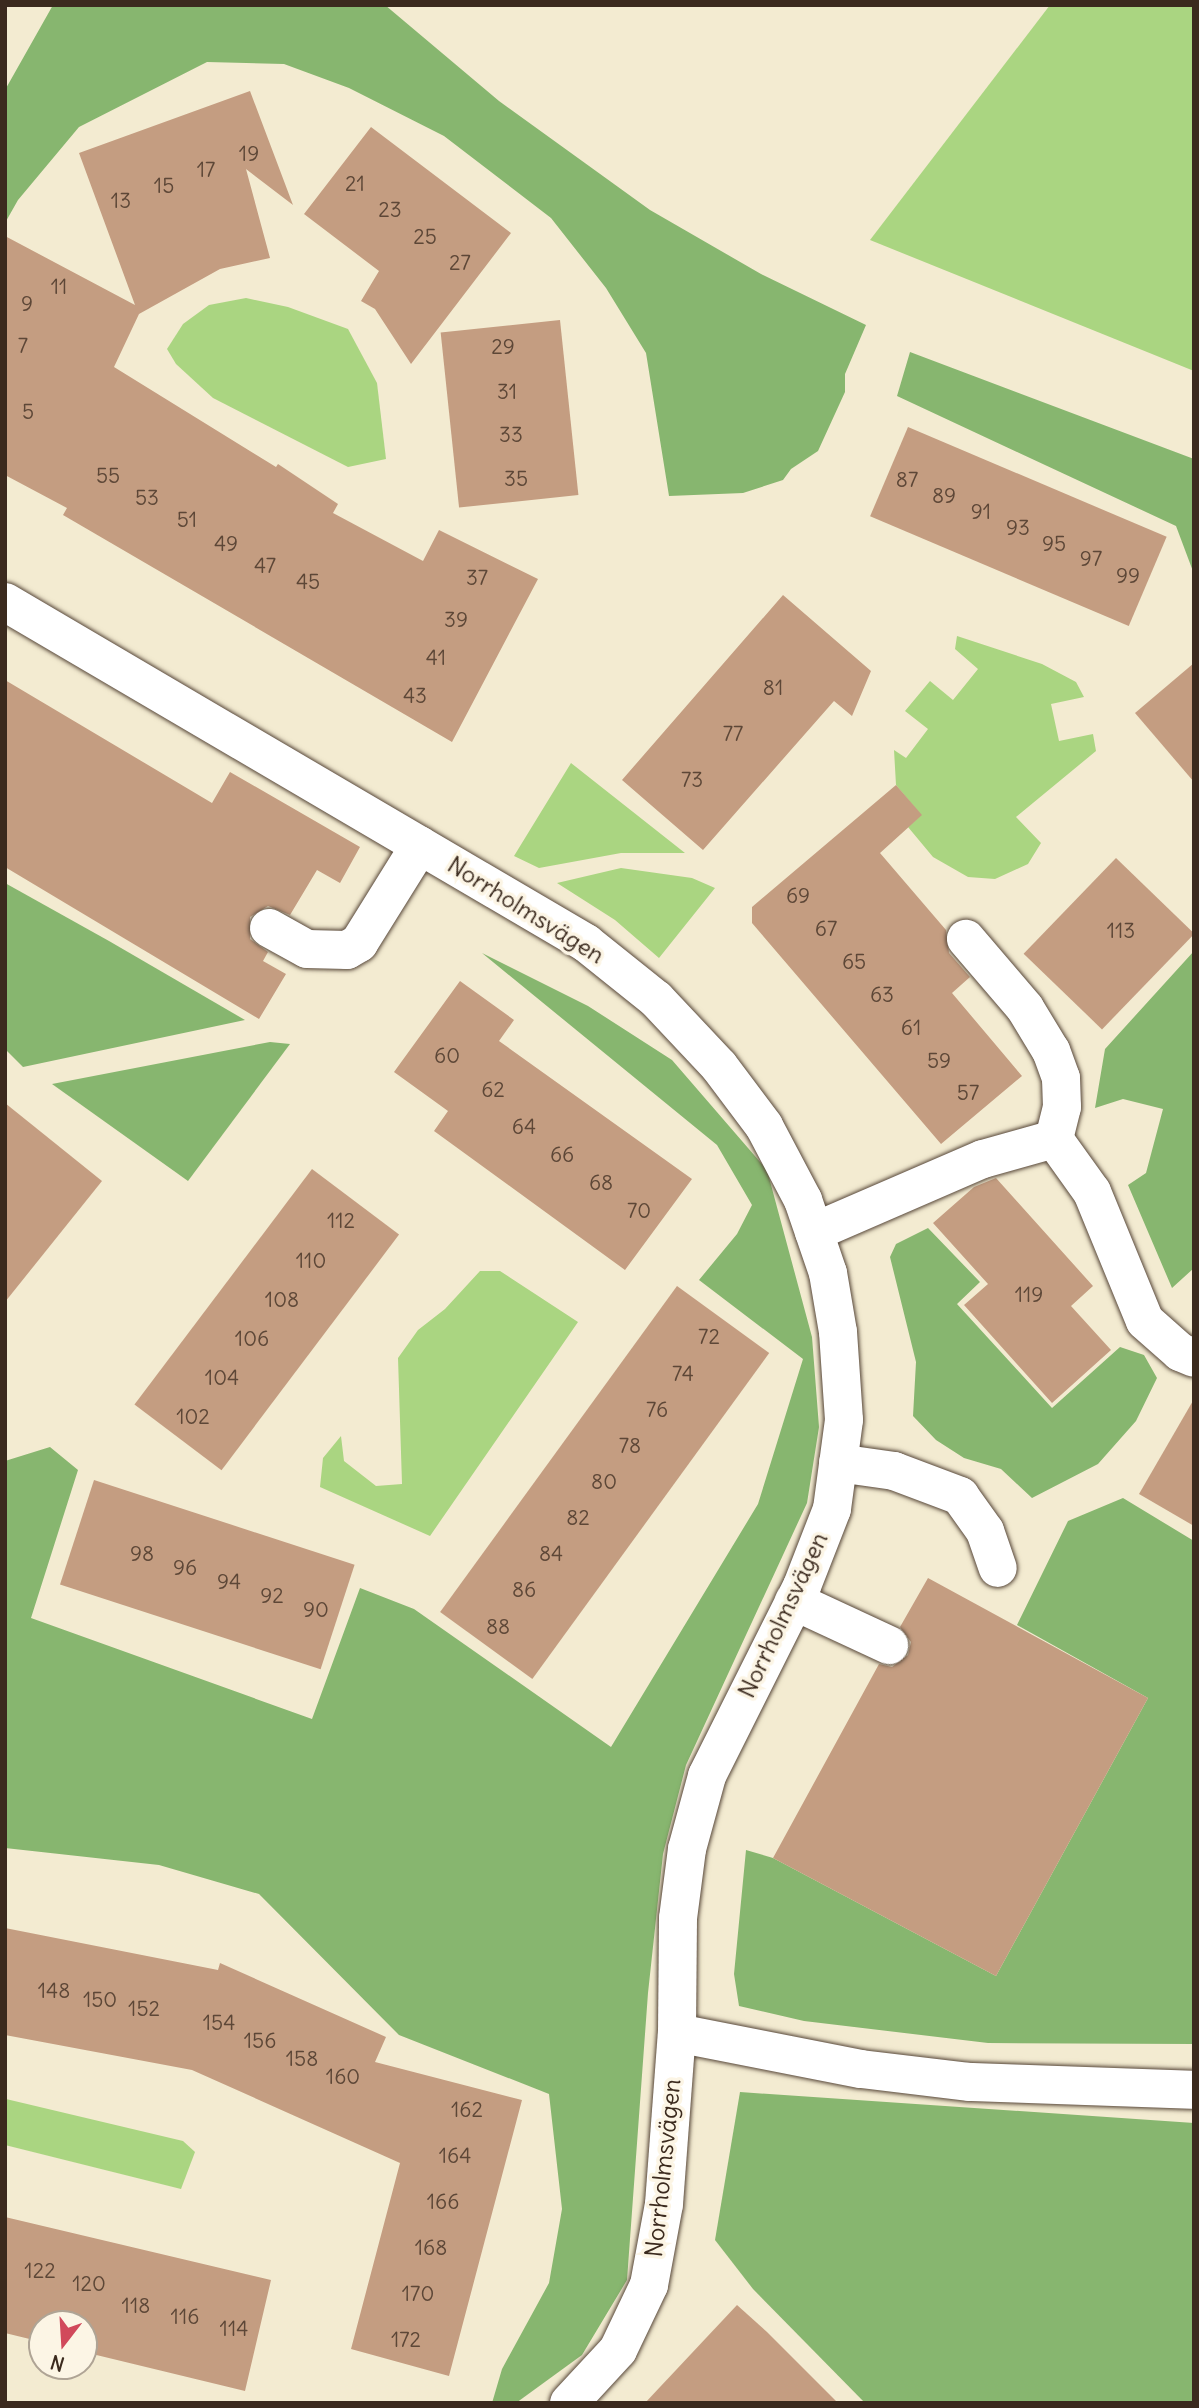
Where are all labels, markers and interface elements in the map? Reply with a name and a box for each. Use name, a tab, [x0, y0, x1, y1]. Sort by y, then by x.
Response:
house number: 19	[239, 141, 259, 167]
house number: 17	[197, 157, 215, 183]
house number: 21	[345, 171, 365, 197]
house number: 15	[154, 173, 174, 199]
house number: 13	[111, 188, 131, 214]
house number: 23	[378, 197, 402, 223]
house number: 25	[413, 224, 437, 250]
house number: 27	[449, 250, 471, 276]
house number: 11	[51, 274, 67, 300]
house number: 9	[21, 291, 33, 317]
house number: 7	[18, 333, 28, 359]
house number: 29	[491, 334, 515, 360]
house number: 31	[497, 379, 517, 405]
house number: 5	[22, 399, 34, 425]
house number: 33	[499, 422, 523, 448]
house number: 55	[96, 463, 120, 489]
house number: 35	[504, 466, 528, 492]
house number: 87	[896, 467, 918, 493]
house number: 89	[932, 483, 956, 509]
house number: 53	[135, 485, 159, 511]
house number: 91	[971, 499, 991, 525]
house number: 51	[177, 507, 197, 533]
house number: 93	[1006, 515, 1030, 541]
house number: 49	[214, 531, 238, 557]
house number: 95	[1042, 531, 1066, 557]
house number: 97	[1080, 546, 1102, 572]
house number: 47	[254, 553, 276, 579]
house number: 99	[1116, 563, 1140, 589]
house number: 37	[466, 565, 488, 591]
house number: 45	[296, 569, 320, 595]
house number: 39	[444, 607, 468, 633]
house number: 41	[426, 645, 446, 671]
house number: 81	[763, 675, 783, 701]
house number: 43	[403, 683, 427, 709]
house number: 77	[723, 721, 743, 747]
house number: 73	[681, 767, 703, 793]
street label: Norrholmsvägen	[442, 850, 610, 970]
house number: 69	[786, 883, 810, 909]
house number: 67	[815, 916, 837, 942]
house number: 113	[1107, 918, 1135, 944]
house number: 65	[842, 949, 866, 975]
house number: 63	[870, 982, 894, 1008]
house number: 61	[901, 1015, 921, 1041]
house number: 60	[434, 1043, 460, 1069]
house number: 59	[927, 1048, 951, 1074]
house number: 62	[481, 1077, 505, 1103]
house number: 57	[957, 1080, 979, 1106]
house number: 64	[512, 1114, 536, 1140]
house number: 66	[550, 1142, 574, 1168]
house number: 68	[589, 1170, 613, 1196]
house number: 70	[627, 1198, 651, 1224]
house number: 112	[327, 1208, 355, 1234]
house number: 110	[296, 1248, 326, 1274]
house number: 119	[1015, 1282, 1043, 1308]
house number: 108	[265, 1287, 299, 1313]
house number: 72	[698, 1324, 720, 1350]
house number: 106	[235, 1326, 269, 1352]
house number: 74	[672, 1361, 694, 1387]
house number: 104	[205, 1365, 239, 1391]
house number: 76	[646, 1397, 668, 1423]
house number: 102	[176, 1404, 210, 1430]
house number: 78	[619, 1433, 641, 1459]
house number: 80	[591, 1469, 617, 1495]
house number: 82	[566, 1505, 590, 1531]
street label: Norrholmsvägen	[732, 1528, 834, 1702]
house number: 98	[130, 1541, 154, 1567]
house number: 84	[539, 1541, 563, 1567]
house number: 96	[173, 1555, 197, 1581]
house number: 94	[217, 1569, 241, 1595]
house number: 86	[512, 1577, 536, 1603]
house number: 92	[260, 1583, 284, 1609]
house number: 90	[303, 1597, 329, 1623]
house number: 88	[486, 1614, 510, 1640]
house number: 148	[38, 1978, 70, 2004]
house number: 150	[83, 1987, 117, 2013]
house number: 152	[128, 1996, 160, 2022]
house number: 154	[203, 2010, 235, 2036]
house number: 156	[244, 2028, 276, 2054]
house number: 158	[286, 2046, 318, 2072]
house number: 160	[326, 2064, 360, 2090]
street label: Norrholmsvägen	[639, 2077, 687, 2259]
house number: 162	[451, 2097, 483, 2123]
house number: 164	[439, 2143, 471, 2169]
house number: 166	[427, 2189, 459, 2215]
house number: 168	[415, 2235, 447, 2261]
house number: 122	[24, 2258, 56, 2284]
house number: 120	[72, 2271, 106, 2297]
house number: 170	[402, 2281, 434, 2307]
house number: 118	[122, 2293, 150, 2319]
house number: 116	[171, 2304, 199, 2330]
north arrow	[28, 2310, 98, 2380]
house number: 114	[220, 2316, 248, 2342]
house number: 172	[391, 2327, 421, 2353]
text: N	[48, 2350, 67, 2377]

